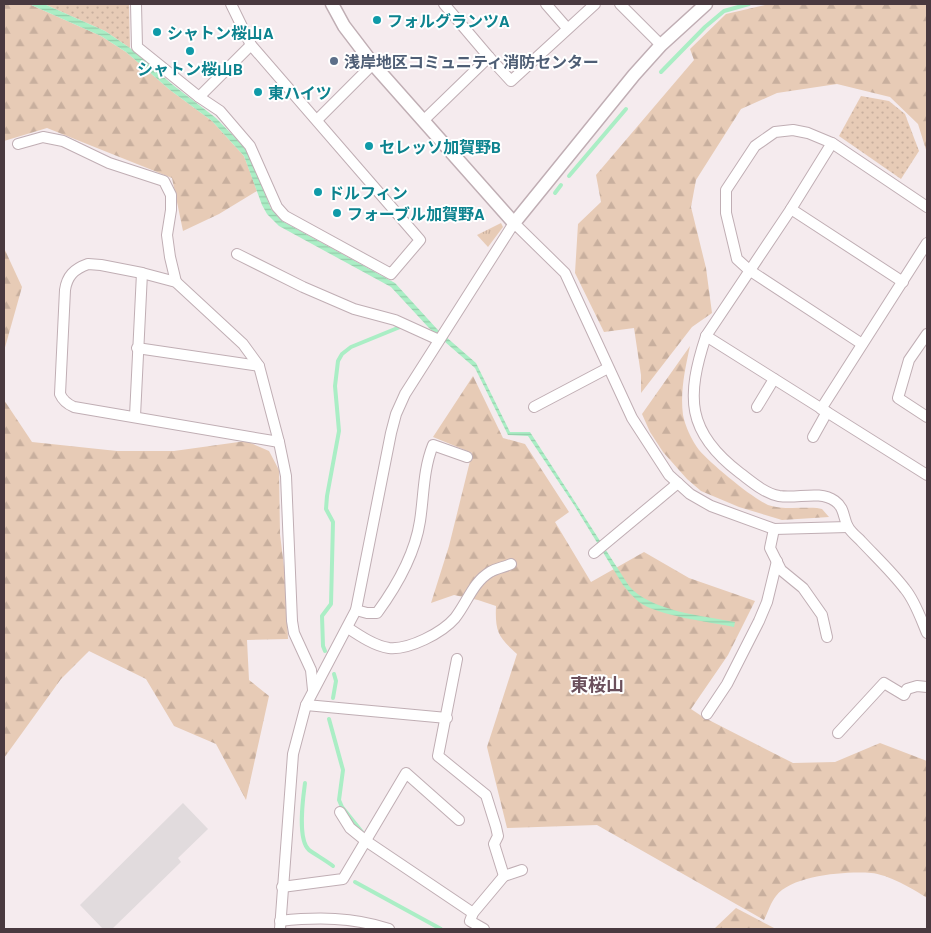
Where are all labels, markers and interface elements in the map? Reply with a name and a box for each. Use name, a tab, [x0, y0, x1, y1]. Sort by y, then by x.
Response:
place label: フォルグランツA	[387, 11, 510, 30]
marker: フォルグランツA	[371, 14, 383, 26]
place label: シャトン桜山A	[167, 23, 274, 42]
marker: シャトン桜山A	[151, 26, 163, 38]
marker: シャトン桜山B	[184, 45, 196, 57]
place label: 浅岸地区コミュニティ消防センター	[344, 52, 599, 71]
marker: 浅岸地区コミュニティ消防センター	[328, 55, 340, 67]
place label: シャトン桜山B	[137, 59, 243, 78]
place label: 東ハイツ	[268, 83, 332, 102]
marker: 東ハイツ	[252, 86, 264, 98]
place label: セレッソ加賀野B	[379, 137, 501, 156]
marker: セレッソ加賀野B	[363, 140, 375, 152]
place label: ドルフィン	[328, 183, 408, 202]
marker: ドルフィン	[312, 186, 324, 198]
place label: フォーブル加賀野A	[347, 204, 485, 223]
marker: フォーブル加賀野A	[331, 207, 343, 219]
district label: 東桜山	[570, 673, 624, 695]

